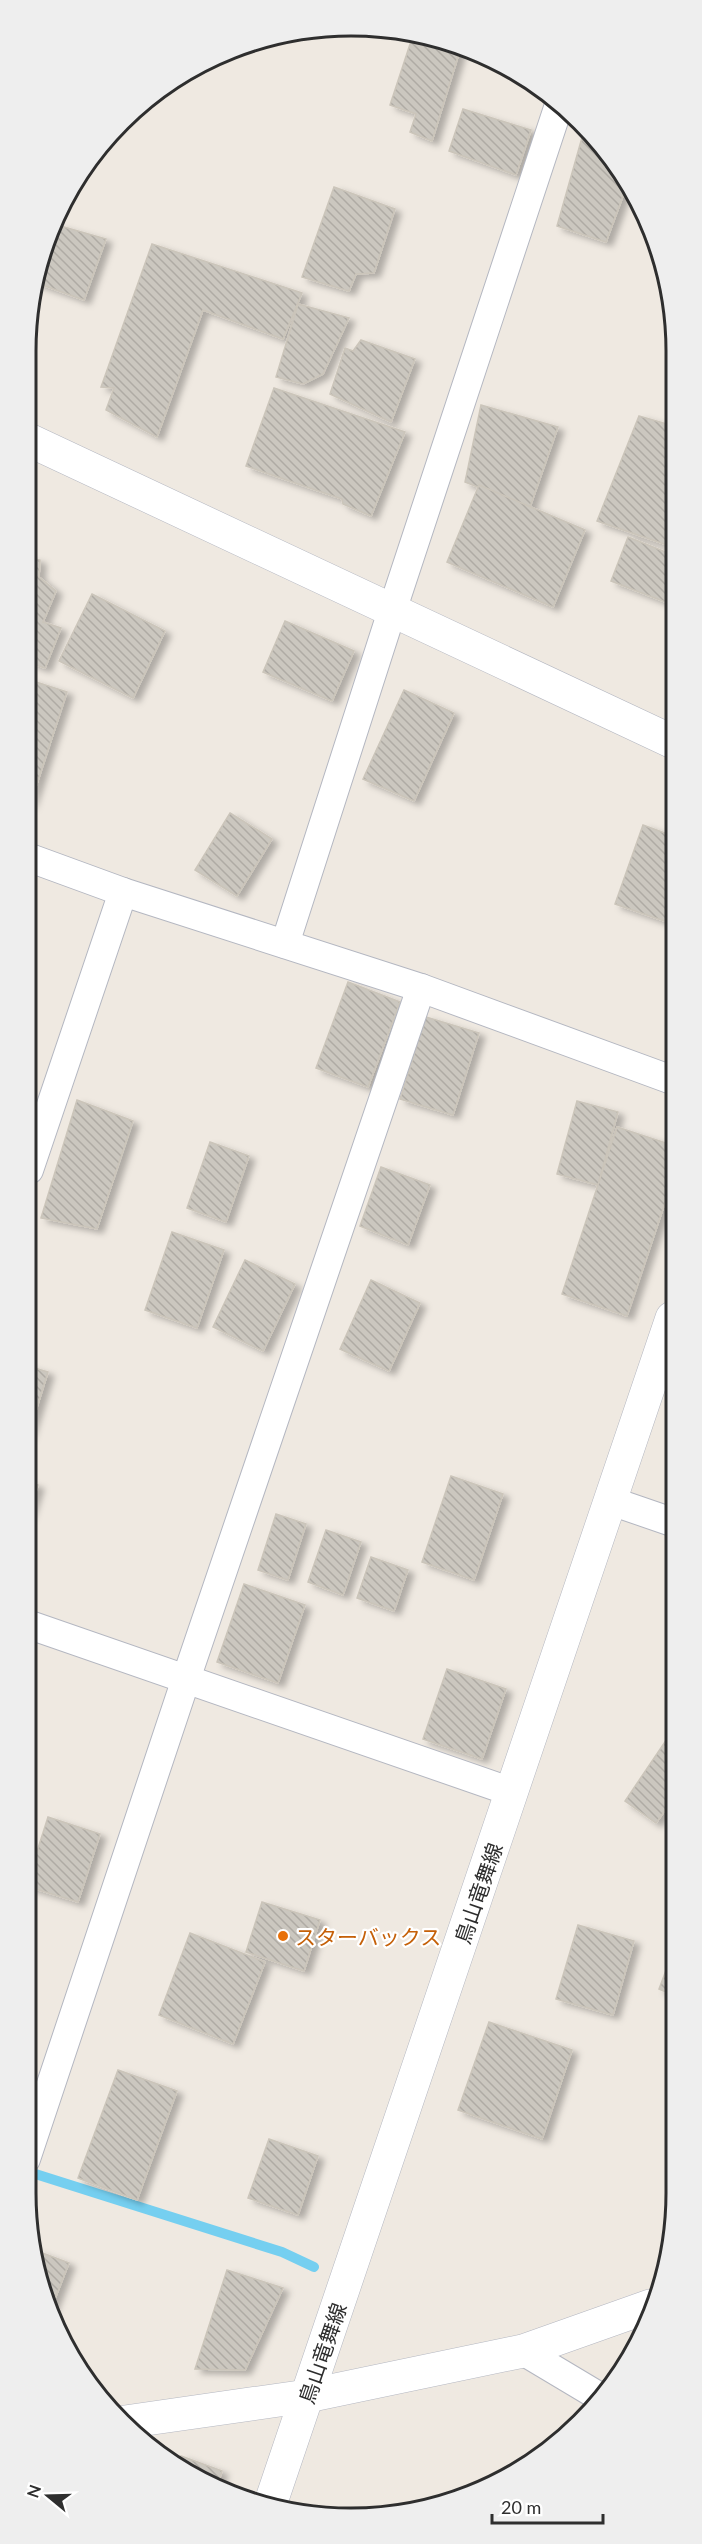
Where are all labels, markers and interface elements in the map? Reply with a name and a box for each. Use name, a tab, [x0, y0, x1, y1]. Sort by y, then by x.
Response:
street label: 鳥山竜舞線	[449, 1839, 507, 1947]
place label: スターバックス	[295, 1924, 441, 1949]
marker: スターバックス	[276, 1929, 290, 1943]
street label: 鳥山竜舞線	[293, 2299, 351, 2407]
north arrow	[18, 2466, 78, 2526]
text: N	[22, 2482, 44, 2500]
scale bar	[492, 2487, 603, 2525]
text: 20 m	[501, 2496, 541, 2518]

